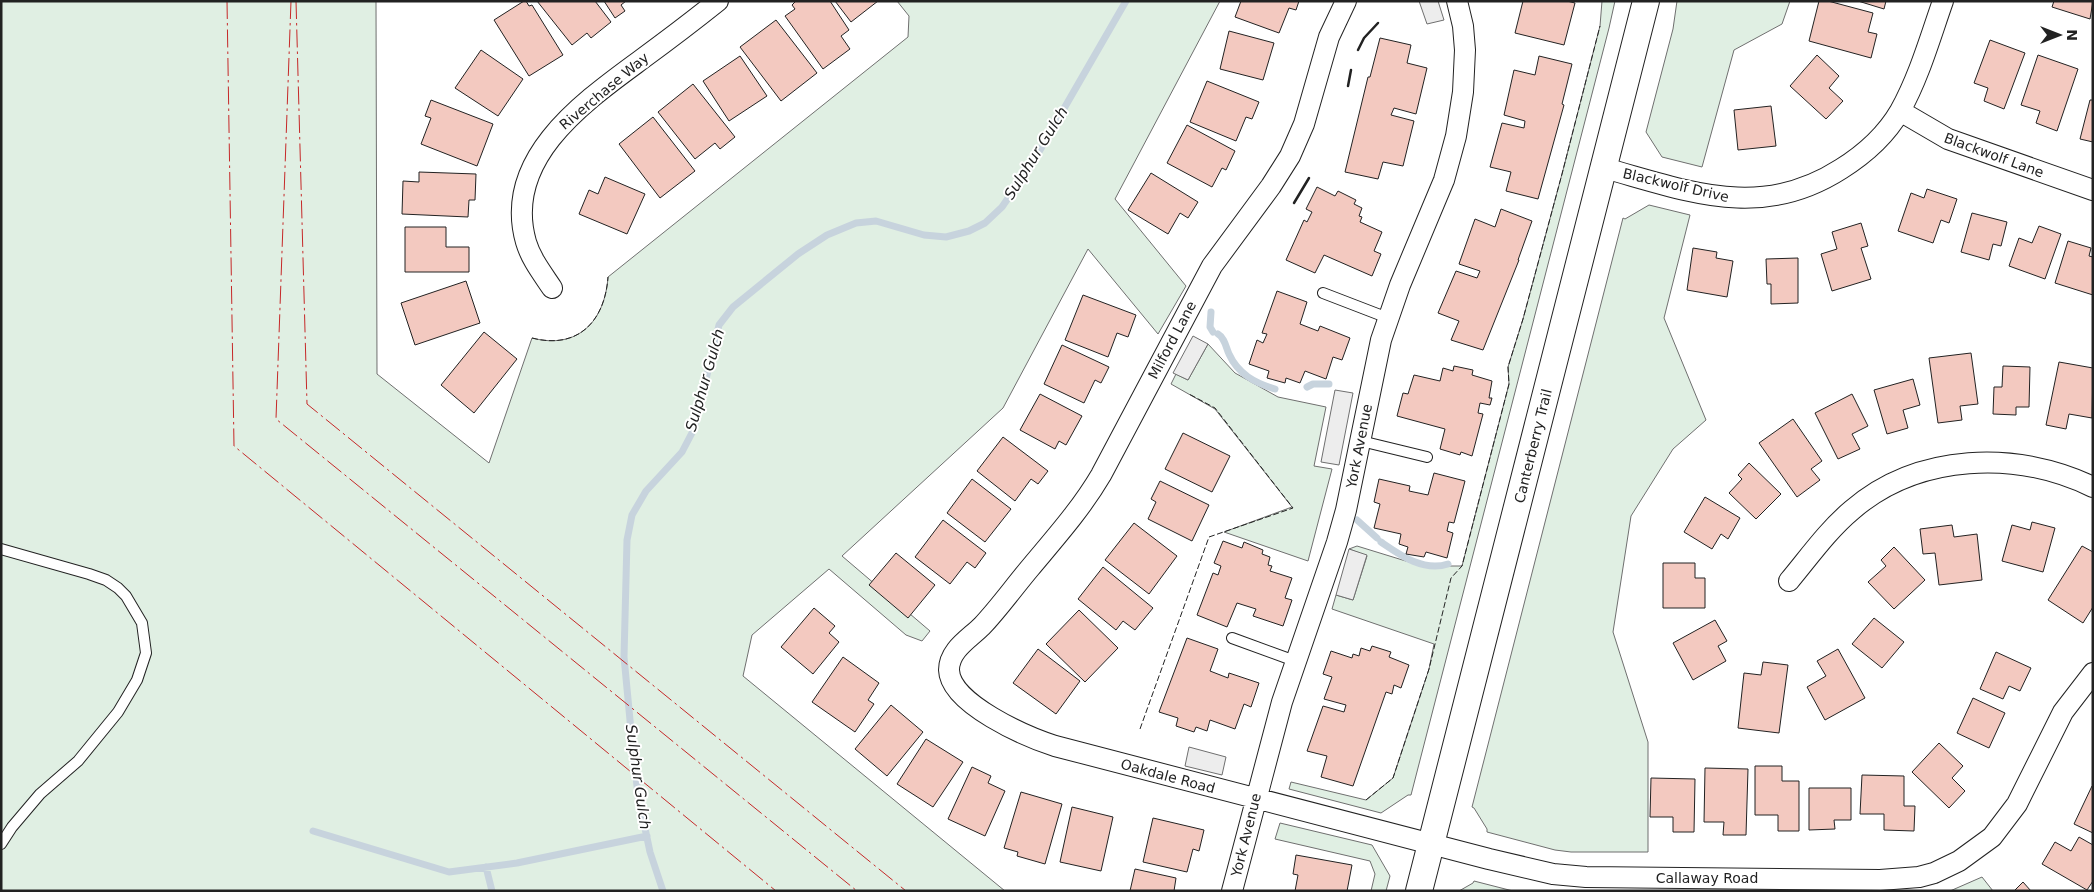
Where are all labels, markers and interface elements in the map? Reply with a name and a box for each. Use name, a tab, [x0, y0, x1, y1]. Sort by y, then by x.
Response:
north arrow	[2034, 10, 2084, 60]
text: N	[2064, 29, 2080, 41]
street label: Riverchase Way	[556, 49, 652, 133]
water label: Sulphur Gulch	[1000, 103, 1072, 203]
street label: Blackwolf Lane	[1942, 130, 2046, 180]
street label: Blackwolf Drive	[1621, 165, 1731, 205]
street label: Milford Lane	[1145, 298, 1199, 382]
water label: Sulphur Gulch	[682, 327, 728, 433]
street label: Canterberry Trail	[1511, 387, 1555, 505]
street label: York Avenue	[1343, 402, 1375, 491]
water label: Sulphur Gulch	[622, 723, 654, 831]
street label: Oakdale Road	[1119, 756, 1217, 796]
street label: York Avenue	[1228, 792, 1264, 879]
street label: Callaway Road	[1656, 870, 1758, 886]

